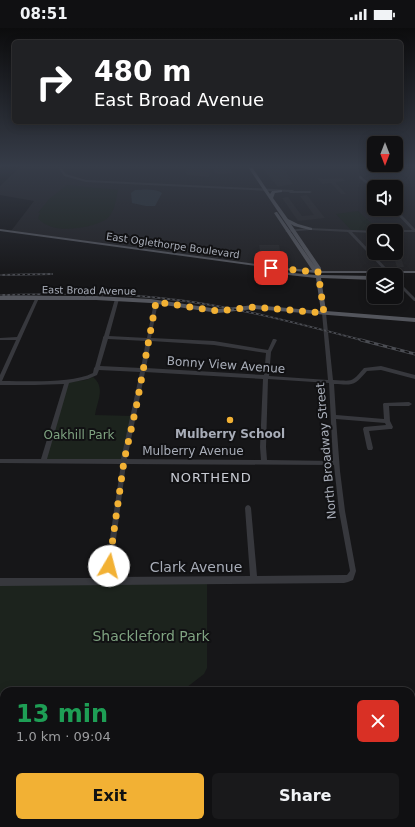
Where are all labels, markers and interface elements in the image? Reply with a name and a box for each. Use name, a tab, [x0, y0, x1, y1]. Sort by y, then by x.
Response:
text: 08:51	[20, 5, 68, 23]
text: 480 m	[94, 55, 191, 88]
icon: right	[28, 56, 80, 108]
text: East Broad Avenue	[94, 89, 264, 110]
north arrow	[367, 136, 403, 172]
map controls	[367, 136, 403, 304]
button: sound	[367, 180, 403, 216]
button: search	[367, 224, 403, 260]
street label: East Oglethorpe Boulevard	[105, 231, 240, 260]
pin	[254, 251, 288, 285]
icon: arrive	[260, 257, 282, 279]
button: layers	[367, 268, 403, 304]
street label: East Broad Avenue	[42, 284, 136, 297]
street label: Bonny View Avenue	[166, 354, 286, 376]
street label: North Broadway Street	[313, 382, 339, 520]
marker: Mulberry School	[225, 415, 235, 425]
place label: Mulberry School	[175, 427, 285, 441]
park label: Oakhill Park	[43, 428, 115, 442]
street label: Mulberry Avenue	[142, 444, 244, 458]
district label: NORTHEND	[170, 470, 252, 485]
position arrow	[88, 545, 130, 587]
street label: Clark Avenue	[150, 559, 242, 575]
park label: Shackleford Park	[92, 628, 211, 644]
text: 13 min	[16, 700, 108, 728]
button: close	[357, 700, 399, 742]
text: 1.0 km · 09:04	[16, 729, 111, 744]
button: Exit	[16, 773, 204, 819]
button: Share	[212, 773, 399, 819]

